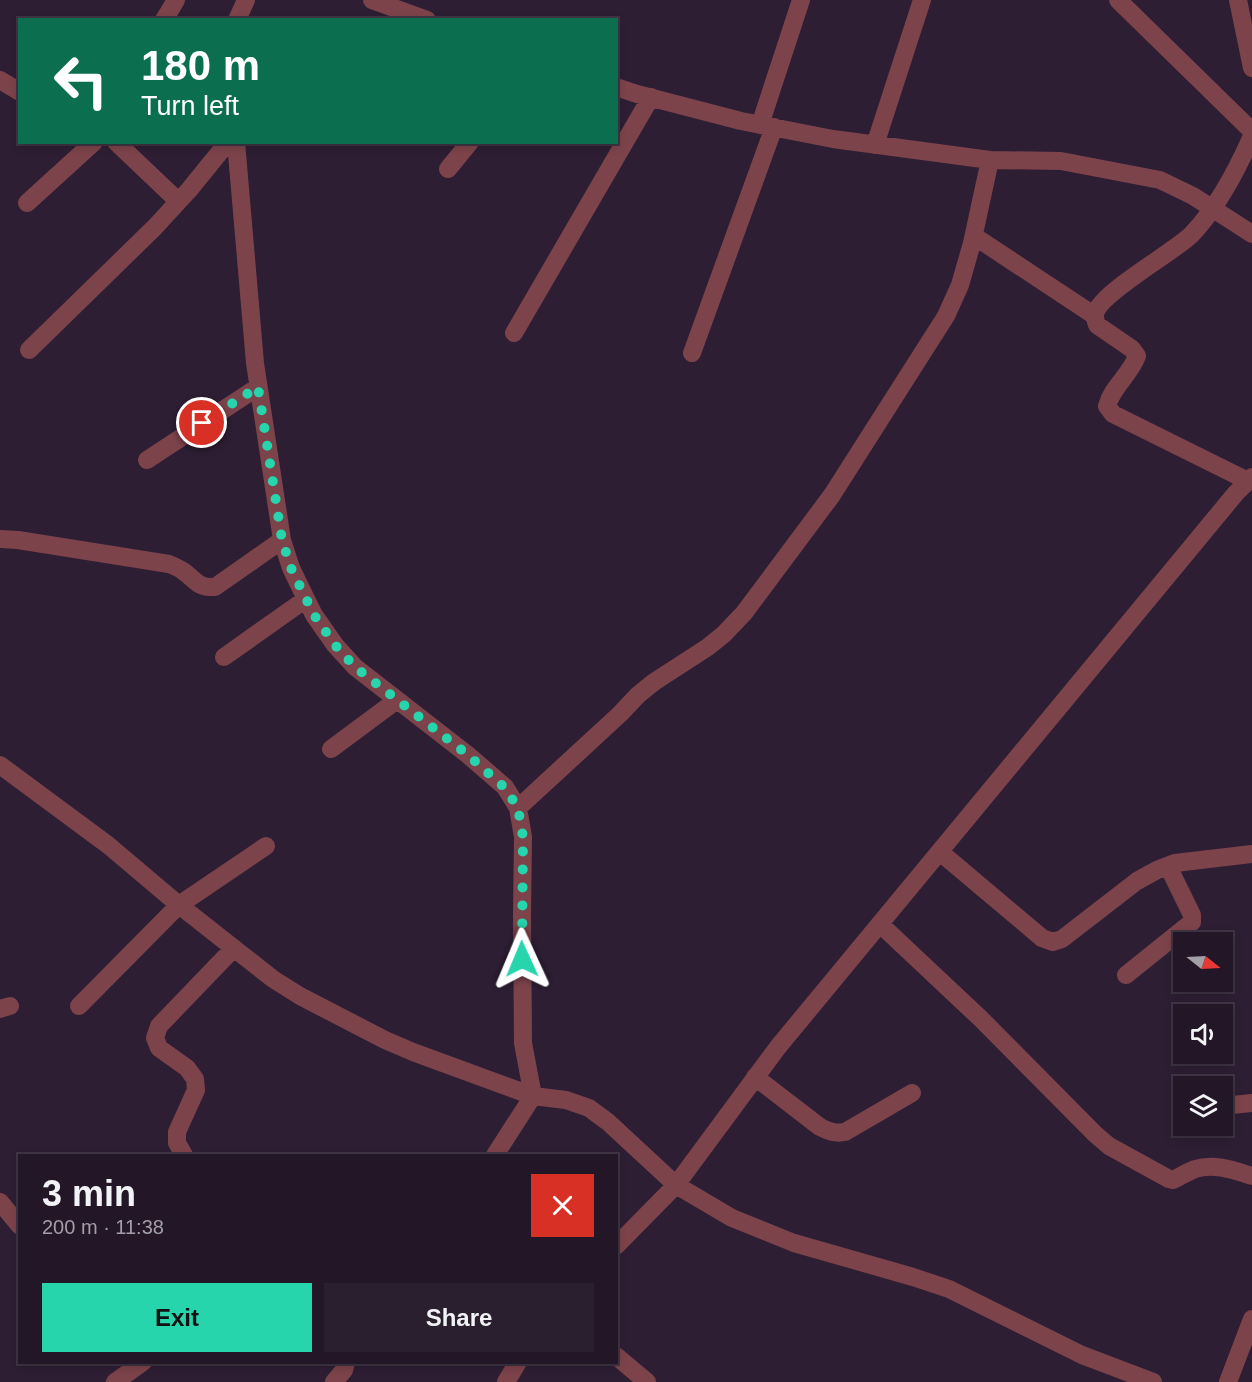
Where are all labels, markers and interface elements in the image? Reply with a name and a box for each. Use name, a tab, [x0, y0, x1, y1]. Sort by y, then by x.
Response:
icon: left	[42, 42, 120, 120]
text: 180 m	[141, 42, 260, 89]
text: Turn left	[141, 91, 239, 121]
pin	[176, 397, 227, 448]
icon: arrive	[185, 406, 218, 439]
position arrow	[490, 927, 554, 991]
north arrow	[1173, 932, 1233, 992]
map controls	[1173, 932, 1233, 1136]
button: sound	[1173, 1004, 1233, 1064]
button: layers	[1173, 1076, 1233, 1136]
text: 3 min	[42, 1173, 136, 1214]
button: close	[531, 1174, 594, 1237]
text: 200 m · 11:38	[42, 1216, 164, 1238]
button: Exit	[42, 1283, 312, 1352]
button: Share	[324, 1283, 594, 1352]

